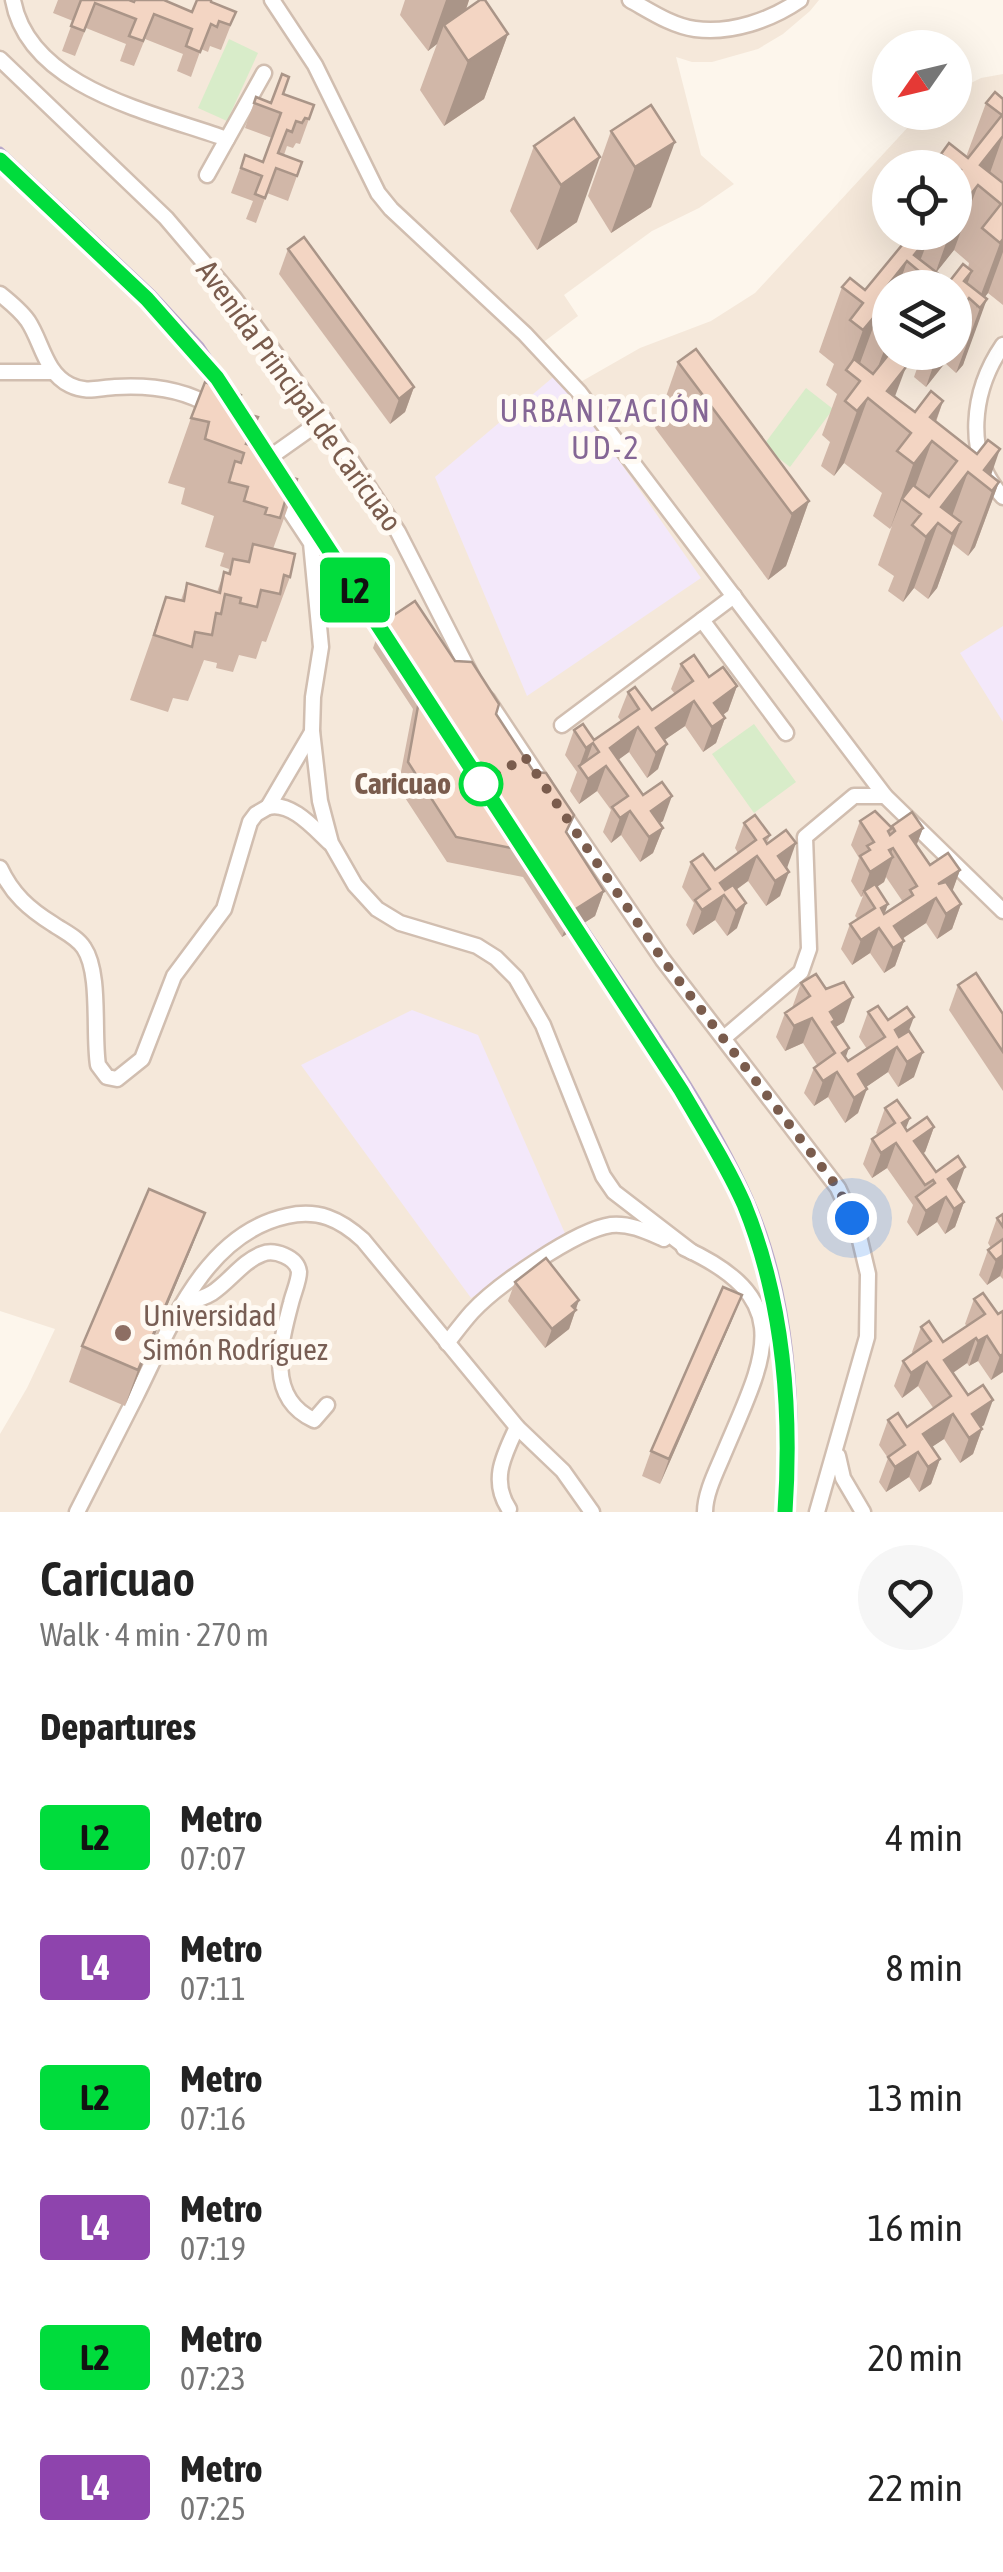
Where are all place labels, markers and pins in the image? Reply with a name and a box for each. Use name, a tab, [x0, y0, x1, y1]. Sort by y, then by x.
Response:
marker: Caricuao	[460, 763, 502, 805]
place label: Caricuao	[354, 766, 451, 800]
place label: Universidad Simón Rodríguez	[143, 1298, 328, 1366]
marker: Universidad Simón Rodríguez	[112, 1322, 134, 1344]

